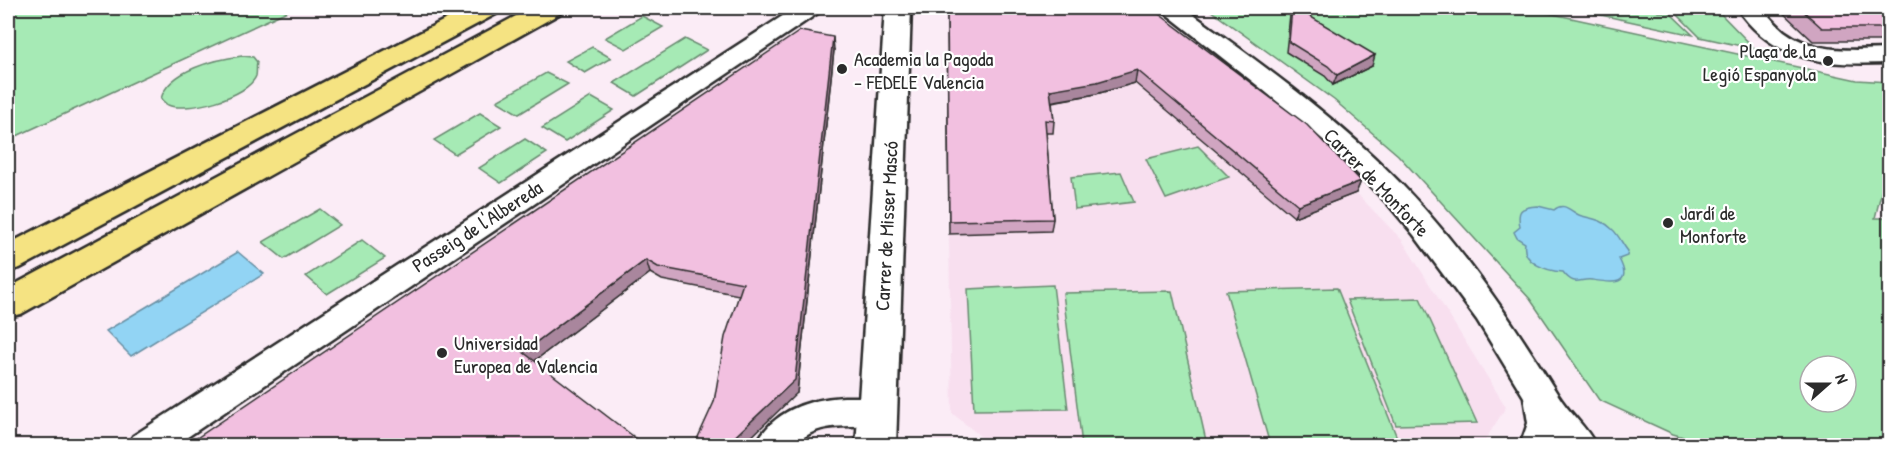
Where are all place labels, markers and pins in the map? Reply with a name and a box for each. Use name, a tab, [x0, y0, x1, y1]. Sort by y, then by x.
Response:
place label: Plaça de la Legió Espanyola	[1703, 37, 1816, 87]
place label: Academia la Pagoda - FEDELE Valencia	[854, 45, 994, 95]
marker: Plaça de la Legió Espanyola	[1821, 54, 1835, 68]
marker: Academia la Pagoda - FEDELE Valencia	[835, 62, 849, 76]
place label: Jardí de Monforte	[1680, 199, 1747, 249]
marker: Jardí de Monforte	[1661, 216, 1675, 230]
place label: Universidad Europea de Valencia	[454, 329, 598, 379]
marker: Universidad Europea de Valencia	[435, 346, 449, 360]

